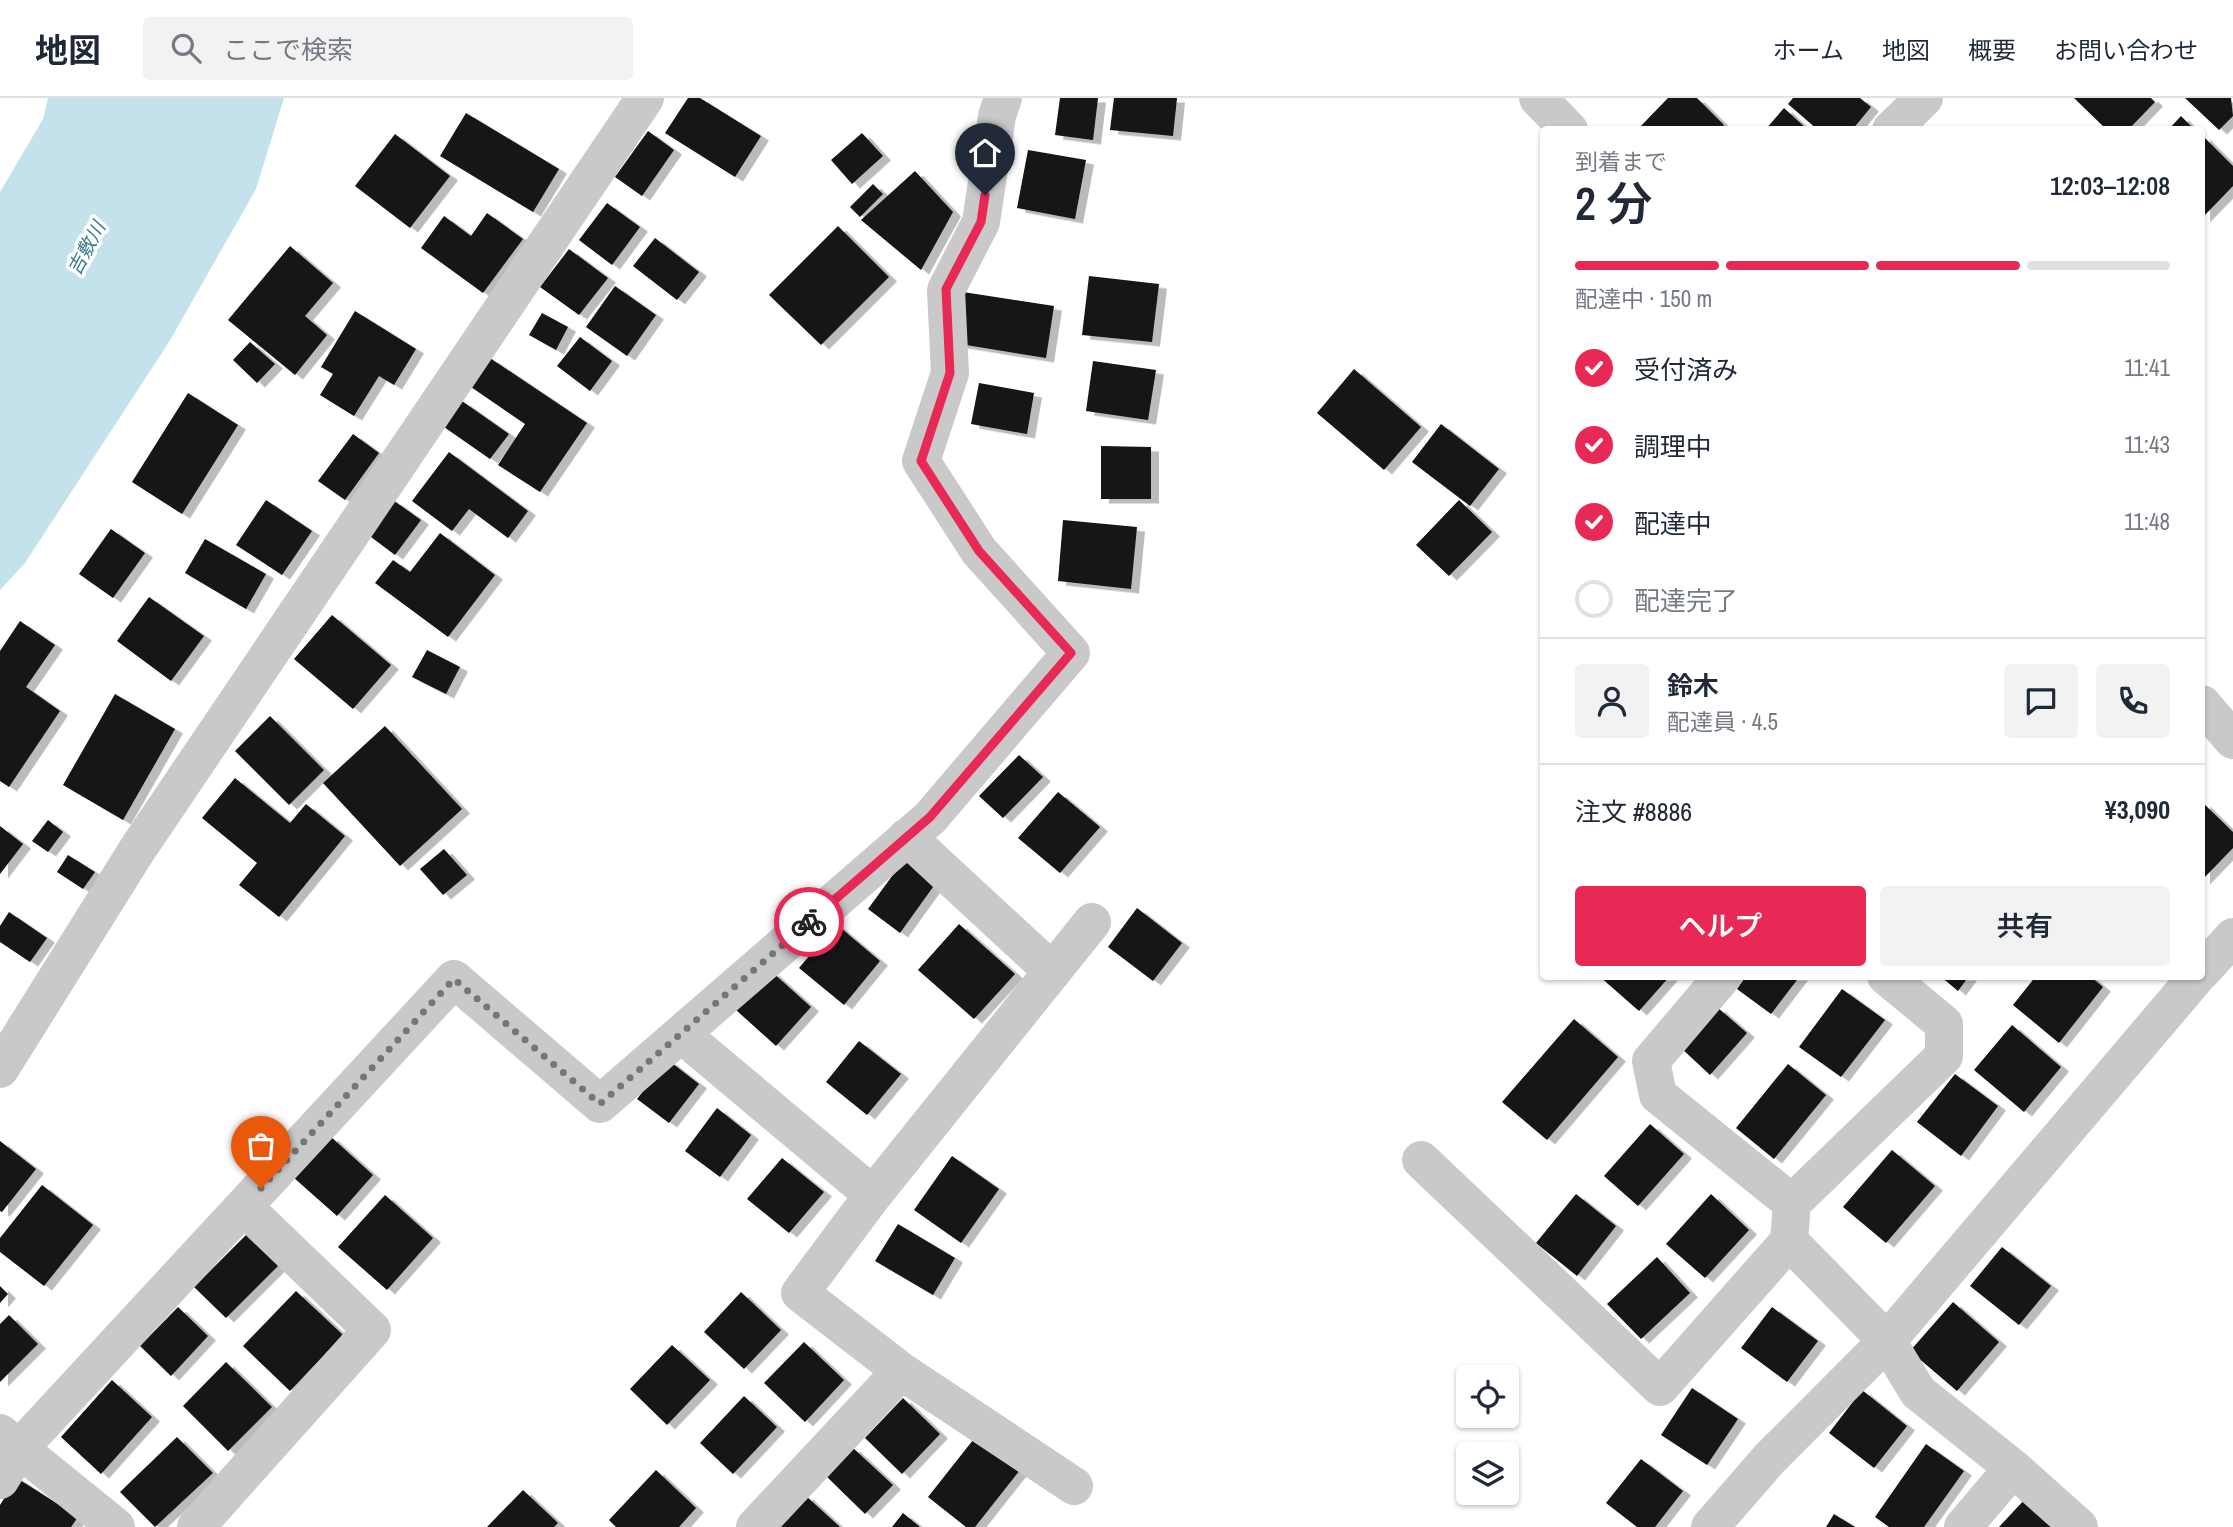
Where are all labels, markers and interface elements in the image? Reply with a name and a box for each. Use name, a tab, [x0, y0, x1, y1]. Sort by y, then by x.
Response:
search box	[143, 17, 633, 80]
text: 地図	[35, 28, 101, 72]
icon: search	[167, 29, 205, 67]
text: ここで検索	[223, 32, 353, 67]
text: ホーム	[1773, 34, 1844, 66]
text: 地図	[1882, 34, 1930, 66]
text: 概要	[1968, 34, 2016, 66]
text: お問い合わせ	[2054, 34, 2198, 66]
pin	[955, 123, 1015, 195]
icon: home	[966, 134, 1004, 172]
text: 到着まで	[1575, 146, 1667, 177]
text: 12:03–12:08	[2050, 168, 2170, 203]
text: 2 分	[1575, 172, 1652, 234]
water label: 吉敷川	[61, 215, 112, 279]
text: 配達中 · 150 m	[1575, 283, 1712, 314]
icon: check	[1575, 349, 1613, 387]
text: 受付済み	[1634, 352, 1738, 387]
text: 11:41	[2124, 352, 2170, 383]
icon: check	[1575, 426, 1613, 464]
text: 調理中	[1634, 429, 1712, 464]
text: 11:43	[2124, 429, 2170, 460]
icon: check	[1575, 503, 1613, 541]
text: 配達中	[1634, 506, 1712, 541]
text: 11:48	[2124, 506, 2170, 537]
text: 配達完了	[1634, 583, 1738, 618]
button: person	[1575, 664, 1649, 738]
button: chat	[2004, 664, 2078, 738]
button: phone	[2096, 664, 2170, 738]
text: 鈴木	[1667, 668, 1719, 703]
text: 配達員 · 4.5	[1667, 706, 1778, 737]
text: ¥3,090	[2105, 792, 2170, 827]
text: 注文 #8886	[1575, 794, 1692, 829]
button: ヘルプ	[1575, 886, 1866, 966]
button: 共有	[1880, 886, 2170, 966]
courier	[774, 887, 844, 957]
icon: bike	[790, 903, 828, 941]
pin	[231, 1116, 291, 1188]
icon: bag	[242, 1127, 280, 1165]
map controls	[1456, 1365, 1519, 1505]
button: locate	[1456, 1365, 1519, 1428]
button: layers	[1456, 1442, 1519, 1505]

